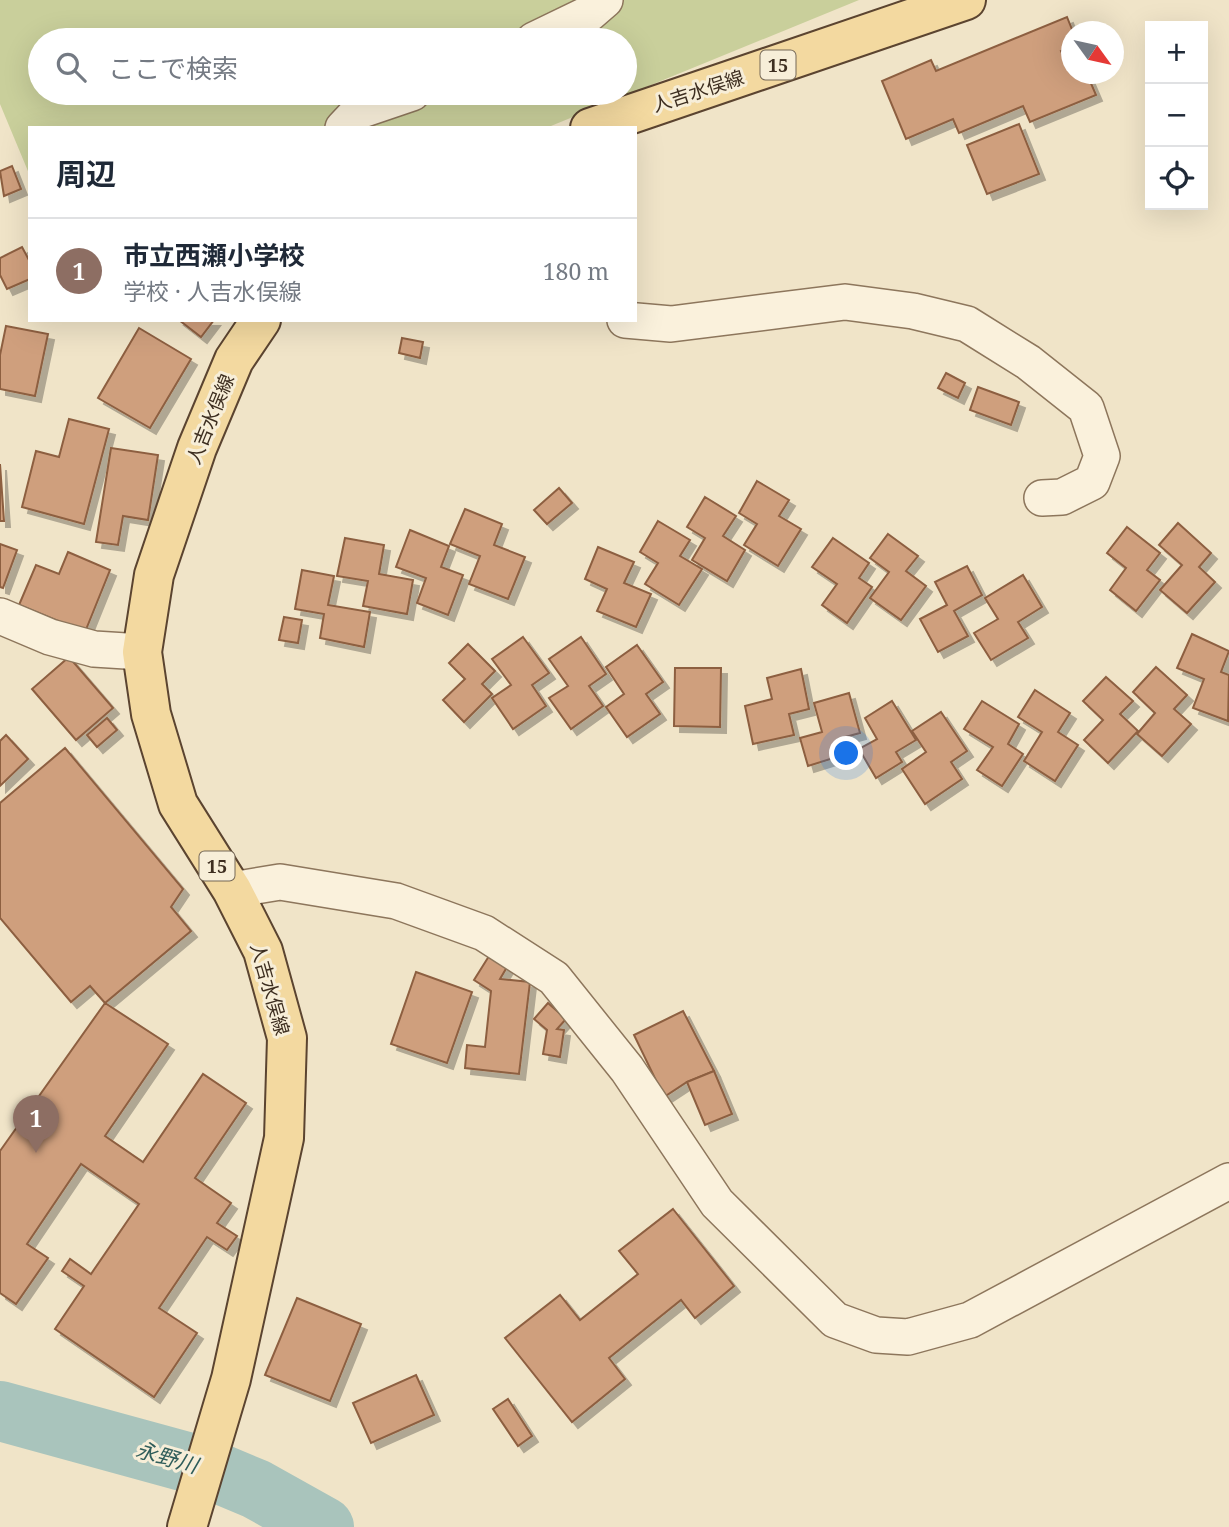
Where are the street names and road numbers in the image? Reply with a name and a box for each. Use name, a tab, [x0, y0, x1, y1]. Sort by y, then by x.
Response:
road number: 15	[760, 51, 796, 80]
street label: 人吉水俣線	[649, 64, 747, 118]
street label: 人吉水俣線	[180, 370, 240, 468]
road number: 15	[200, 852, 234, 880]
street label: 人吉水俣線	[244, 940, 296, 1038]

